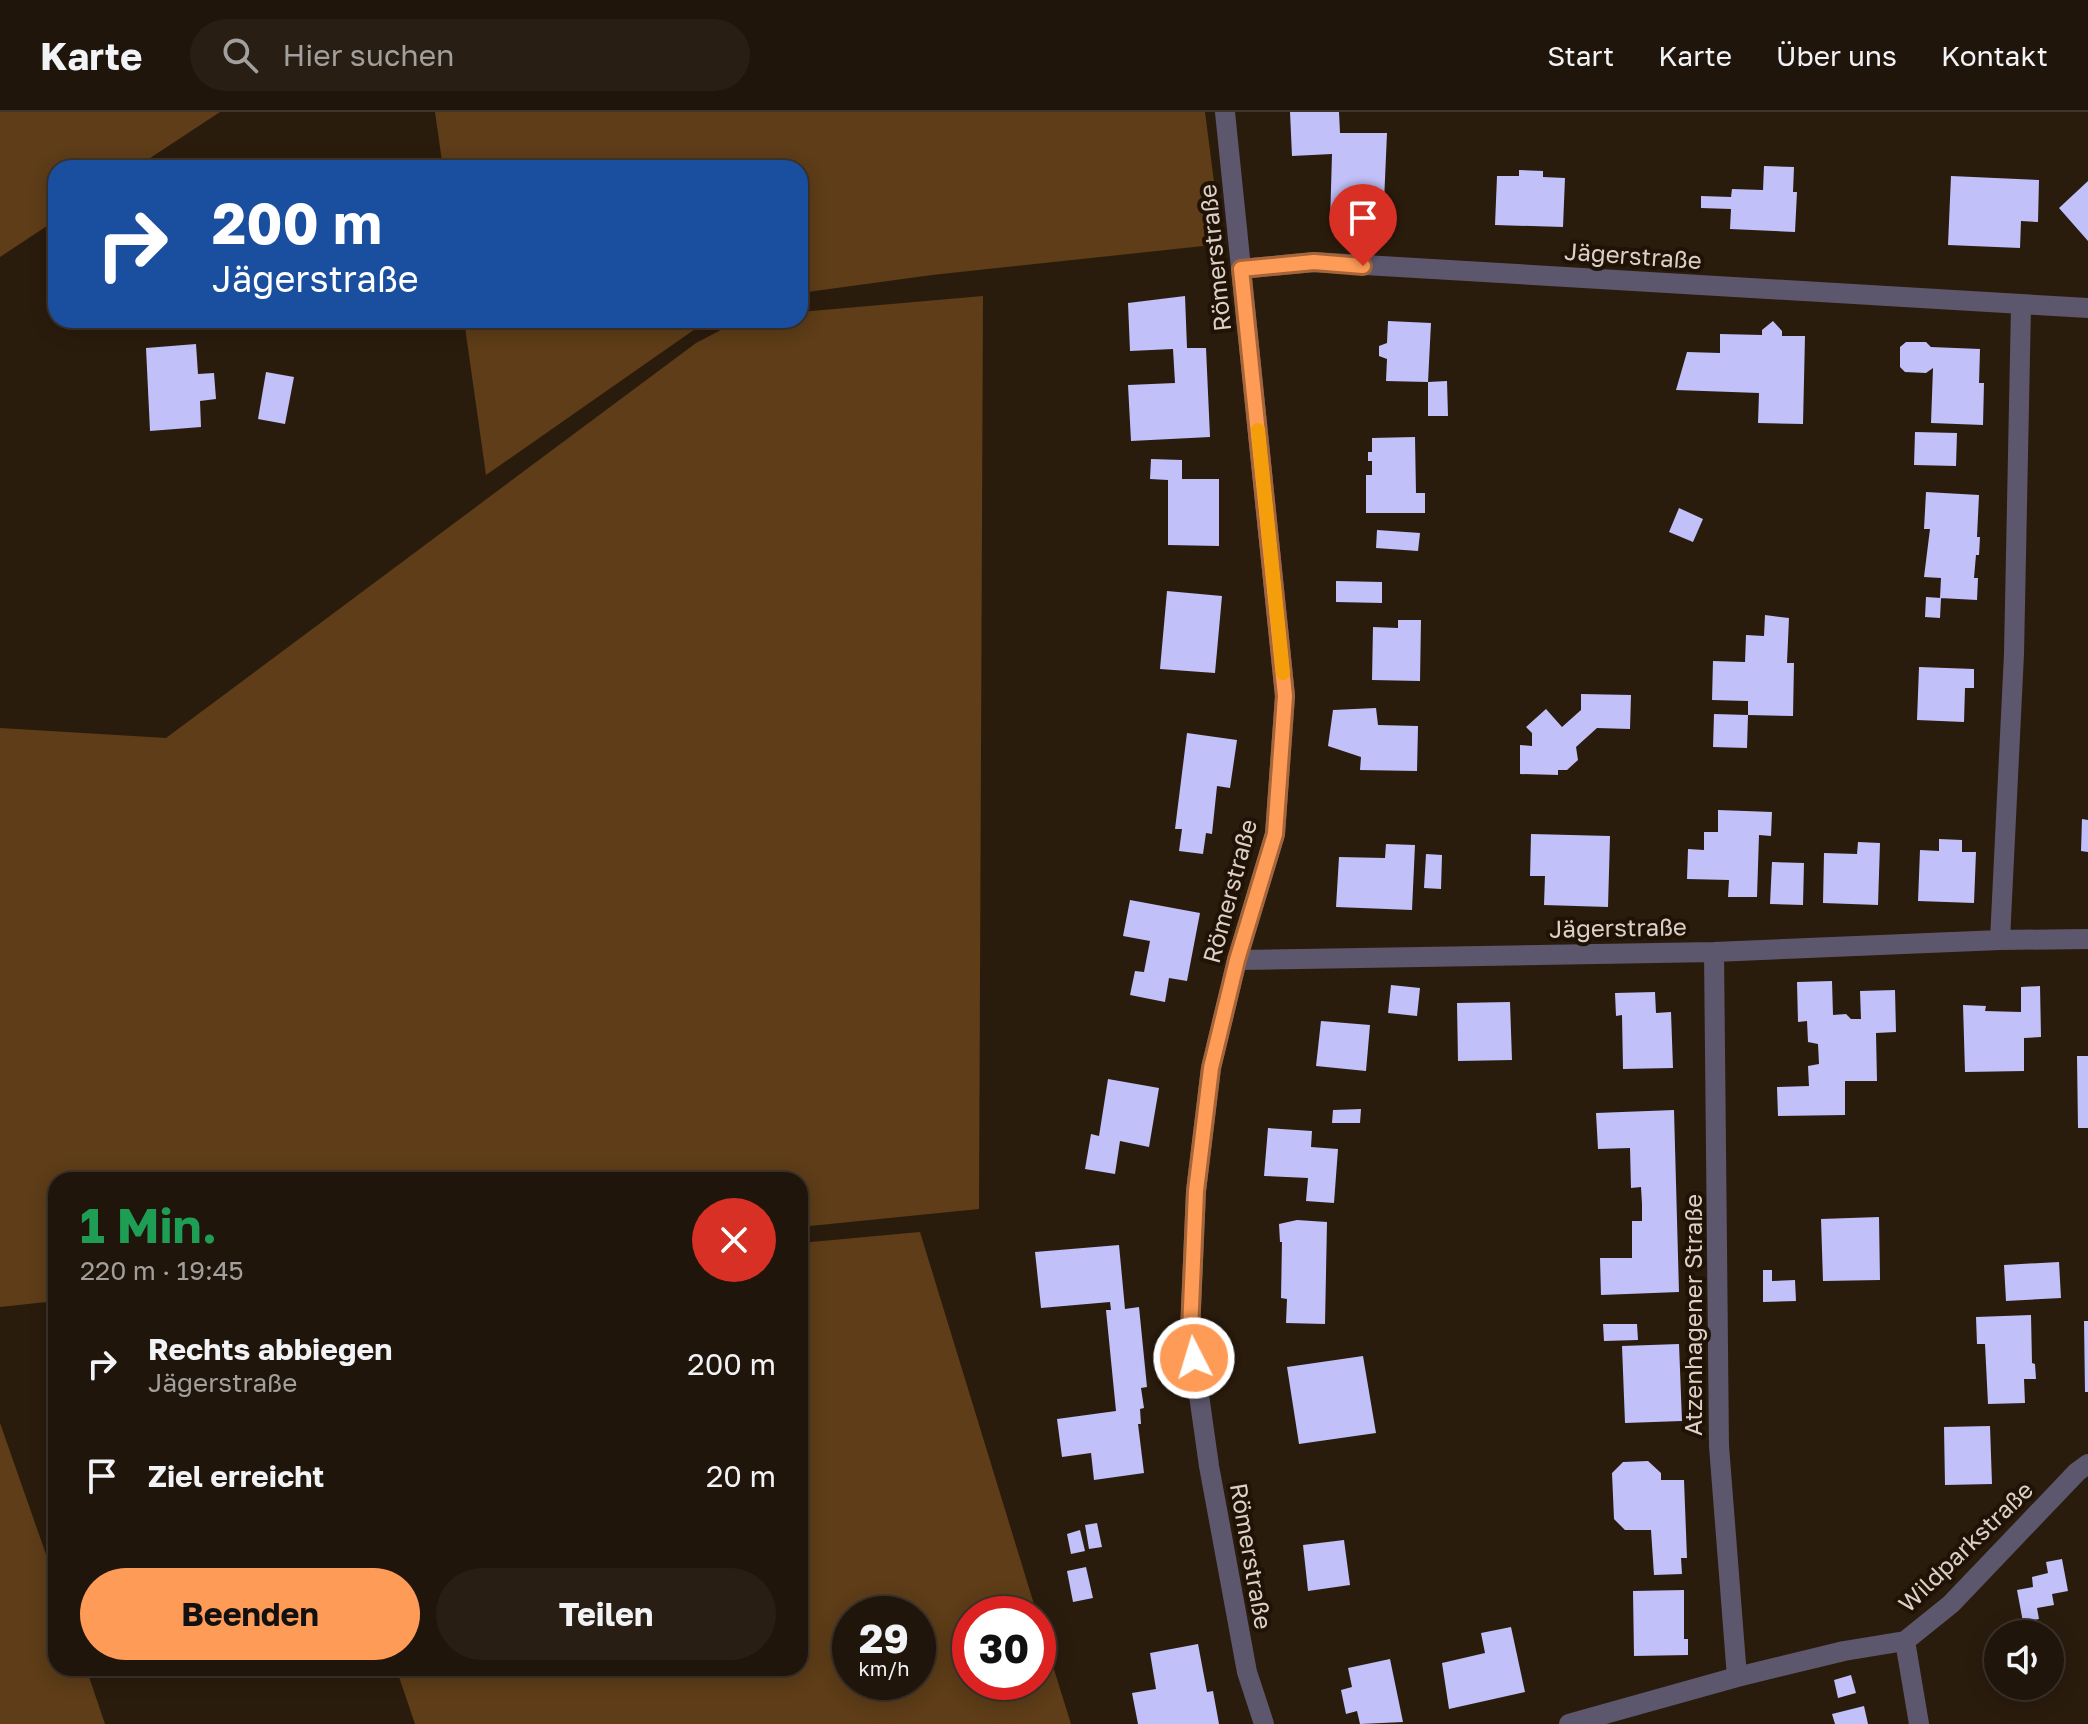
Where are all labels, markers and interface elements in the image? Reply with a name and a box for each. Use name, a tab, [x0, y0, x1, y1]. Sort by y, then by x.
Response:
search box	[190, 19, 750, 91]
text: Karte	[40, 33, 142, 78]
icon: search	[218, 33, 262, 77]
text: Hier suchen	[282, 37, 455, 73]
text: Start	[1547, 39, 1614, 72]
text: Karte	[1658, 39, 1732, 72]
text: Über uns	[1776, 39, 1897, 72]
text: Kontakt	[1941, 39, 2048, 72]
street label: Römerstraße	[1192, 183, 1236, 333]
pin	[1329, 184, 1397, 266]
text: 200 m	[212, 189, 382, 256]
icon: right	[80, 192, 184, 296]
icon: arrive	[1341, 196, 1385, 240]
street label: Jägerstraße	[1563, 236, 1703, 274]
text: Jägerstraße	[212, 257, 419, 300]
street label: Römerstraße	[1196, 816, 1262, 966]
street label: Jägerstraße	[1549, 911, 1687, 943]
street label: Atzenhagener Straße	[1678, 1194, 1707, 1436]
text: 1 Min.	[80, 1196, 217, 1254]
button: close	[692, 1198, 776, 1282]
text: 220 m · 19:45	[80, 1255, 244, 1286]
position arrow	[1152, 1316, 1236, 1400]
text: Rechts abbiegen	[148, 1331, 392, 1367]
icon: right	[80, 1342, 124, 1386]
text: 200 m	[687, 1346, 776, 1382]
text: Jägerstraße	[148, 1367, 297, 1398]
icon: arrive	[80, 1454, 124, 1498]
text: Ziel erreicht	[148, 1458, 324, 1494]
text: 20 m	[706, 1458, 776, 1494]
street label: Wildparkstraße	[1892, 1475, 2038, 1617]
street label: Römerstraße	[1225, 1481, 1279, 1631]
button: Beenden	[80, 1568, 420, 1660]
button: Teilen	[436, 1568, 776, 1660]
speed limit sign: 30	[952, 1596, 1056, 1700]
text: 29	[859, 1614, 909, 1662]
map controls	[1984, 1620, 2064, 1700]
button: sound	[1984, 1620, 2064, 1700]
text: km/h	[859, 1656, 909, 1680]

